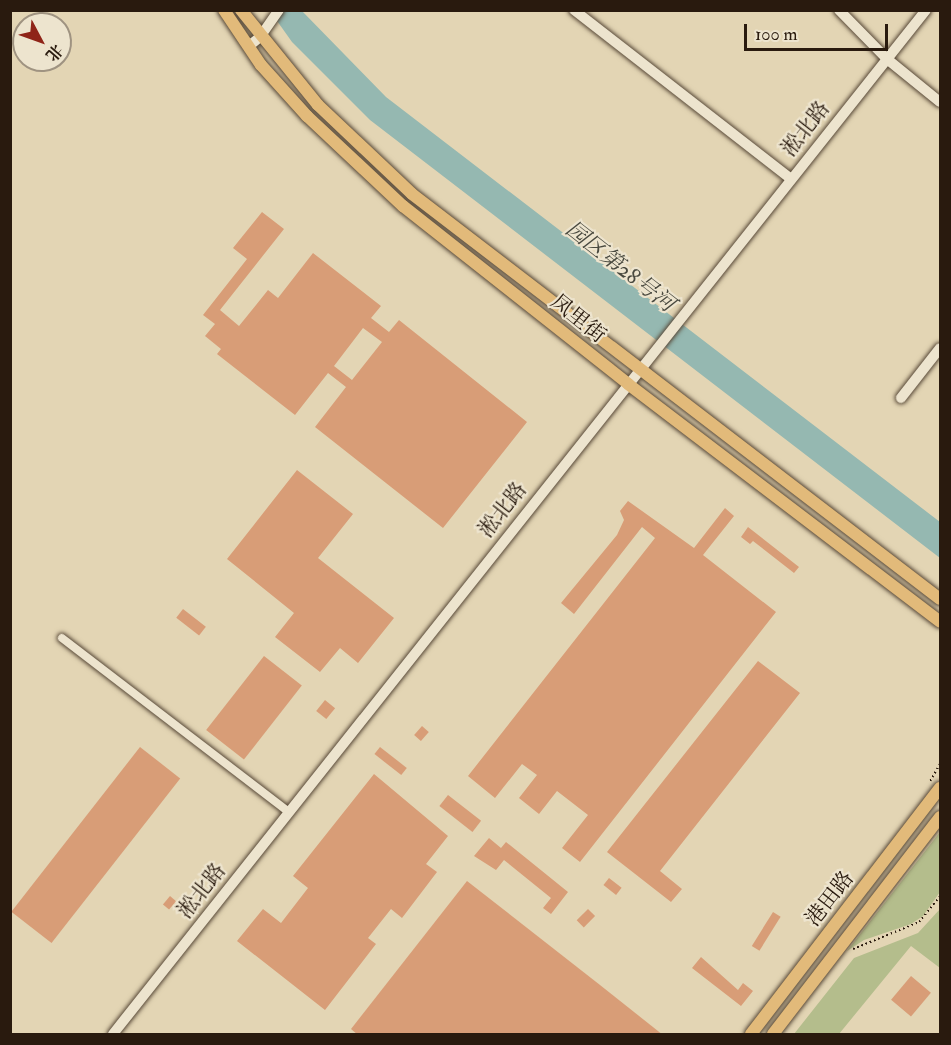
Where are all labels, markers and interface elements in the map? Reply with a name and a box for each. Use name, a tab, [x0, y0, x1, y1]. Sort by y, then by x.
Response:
north arrow	[12, 12, 72, 72]
scale bar	[747, 12, 891, 50]
text: 100 m	[755, 23, 798, 46]
text: 北	[41, 40, 67, 65]
street label: 淞北路	[777, 96, 835, 162]
water label: 园区第28号河	[560, 216, 680, 318]
street label: 凤里街	[546, 289, 610, 349]
street label: 淞北路	[474, 477, 532, 543]
street label: 淞北路	[173, 858, 231, 924]
street label: 港田路	[801, 866, 859, 932]

